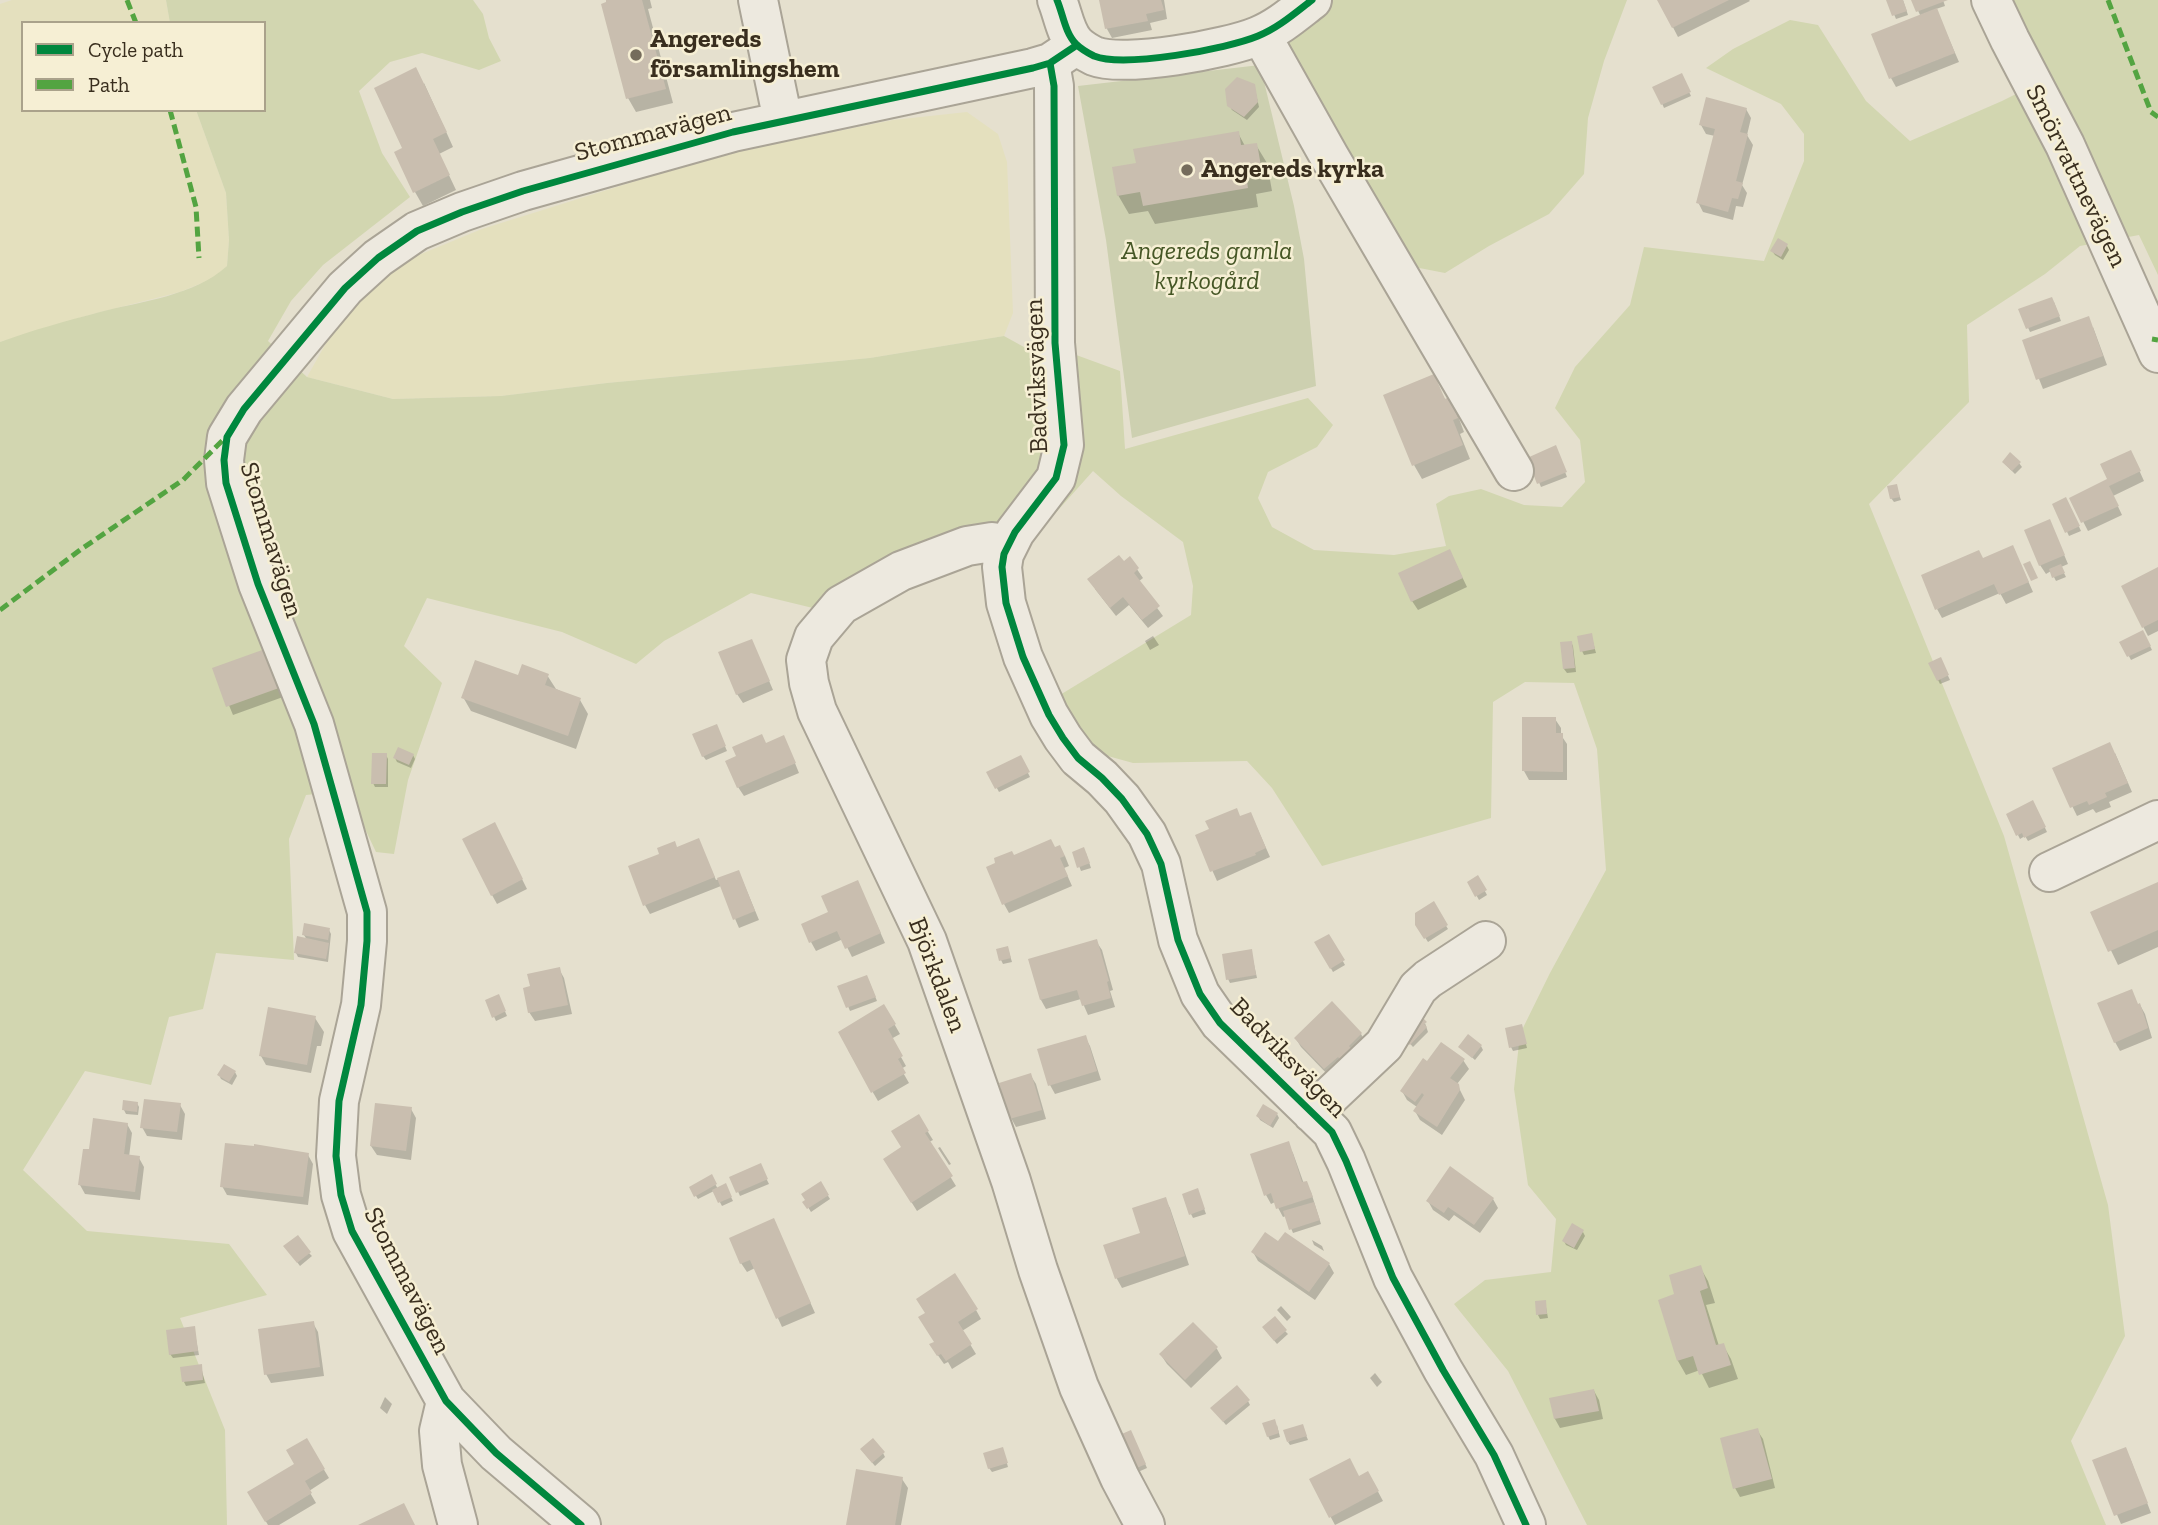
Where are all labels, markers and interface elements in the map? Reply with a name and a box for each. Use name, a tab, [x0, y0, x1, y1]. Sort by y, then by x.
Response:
legend	[21, 21, 266, 112]
place label: Angereds församlingshem	[650, 24, 839, 86]
text: Cycle path	[88, 37, 183, 62]
marker: Angereds församlingshem	[628, 47, 644, 63]
text: Path	[88, 72, 130, 97]
street label: Smörvattnevägen	[2018, 80, 2134, 272]
street label: Stommavägen	[571, 97, 735, 169]
place label: Angereds kyrka	[1201, 154, 1384, 186]
marker: Angereds kyrka	[1179, 162, 1195, 178]
park label: Angereds gamla kyrkogård	[1122, 236, 1292, 298]
street label: Badviksvägen	[1019, 298, 1055, 454]
street label: Stommavägen	[233, 459, 309, 621]
street label: Björkdalen	[901, 913, 973, 1037]
street label: Badviksvägen	[1223, 991, 1353, 1125]
street label: Stommavägen	[357, 1202, 457, 1360]

